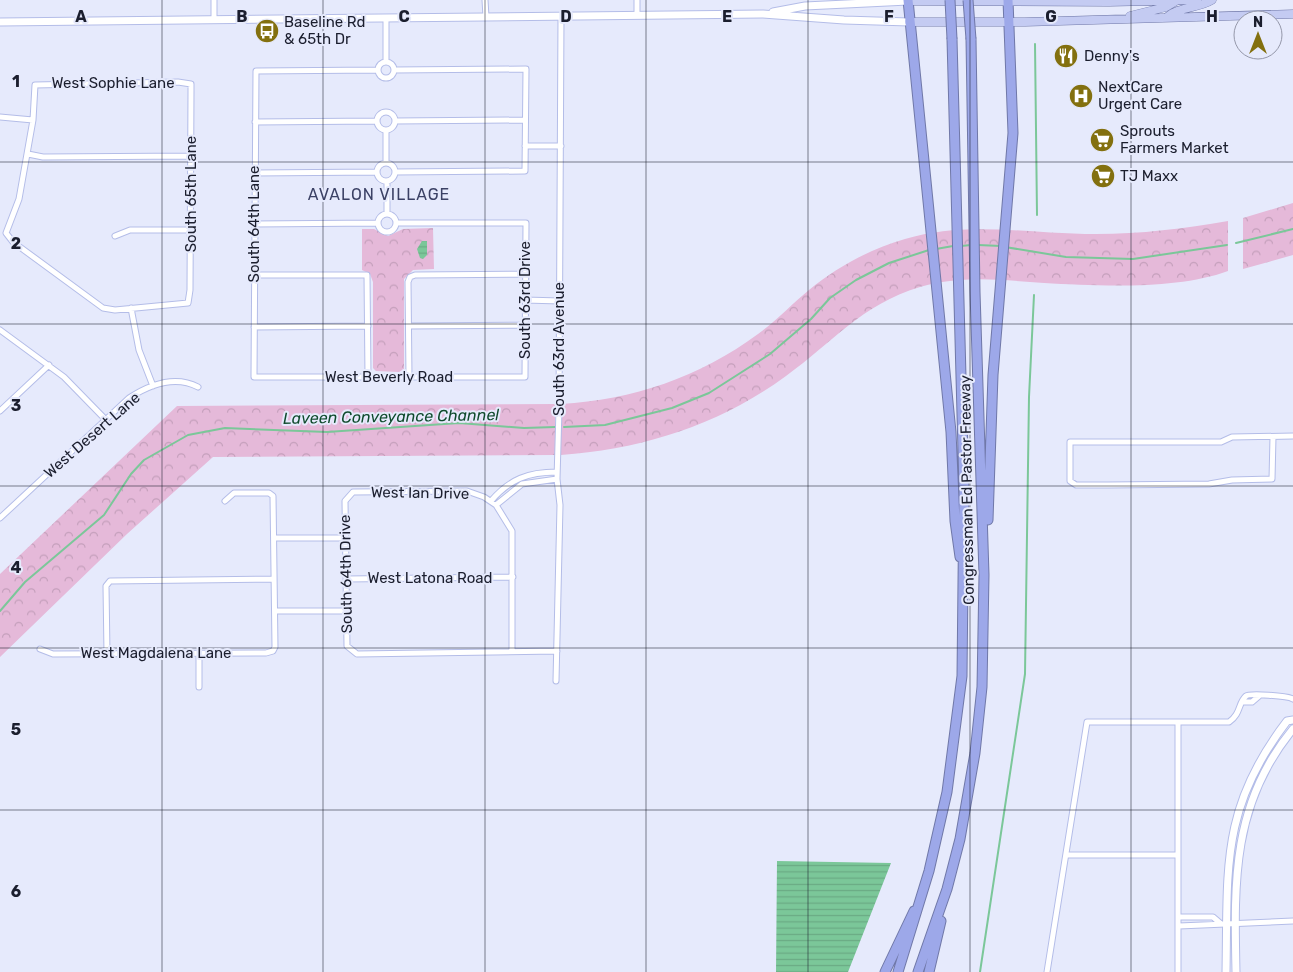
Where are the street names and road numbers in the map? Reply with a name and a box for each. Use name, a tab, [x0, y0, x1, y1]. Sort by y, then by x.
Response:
street label: West Sophie Lane	[51, 74, 175, 92]
street label: South 65th Lane	[182, 136, 200, 252]
street label: South 64th Lane	[245, 166, 263, 282]
street label: South 63rd Drive	[516, 241, 534, 359]
street label: South 63rd Avenue	[550, 282, 568, 416]
street label: West Beverly Road	[325, 368, 453, 386]
street label: Congressman Ed Pastor Freeway	[956, 375, 978, 605]
street label: West Desert Lane	[40, 388, 144, 482]
street label: West Ian Drive	[371, 483, 469, 503]
street label: South 64th Drive	[336, 514, 356, 634]
street label: West Latona Road	[367, 569, 493, 587]
street label: West Magdalena Lane	[81, 644, 231, 662]

